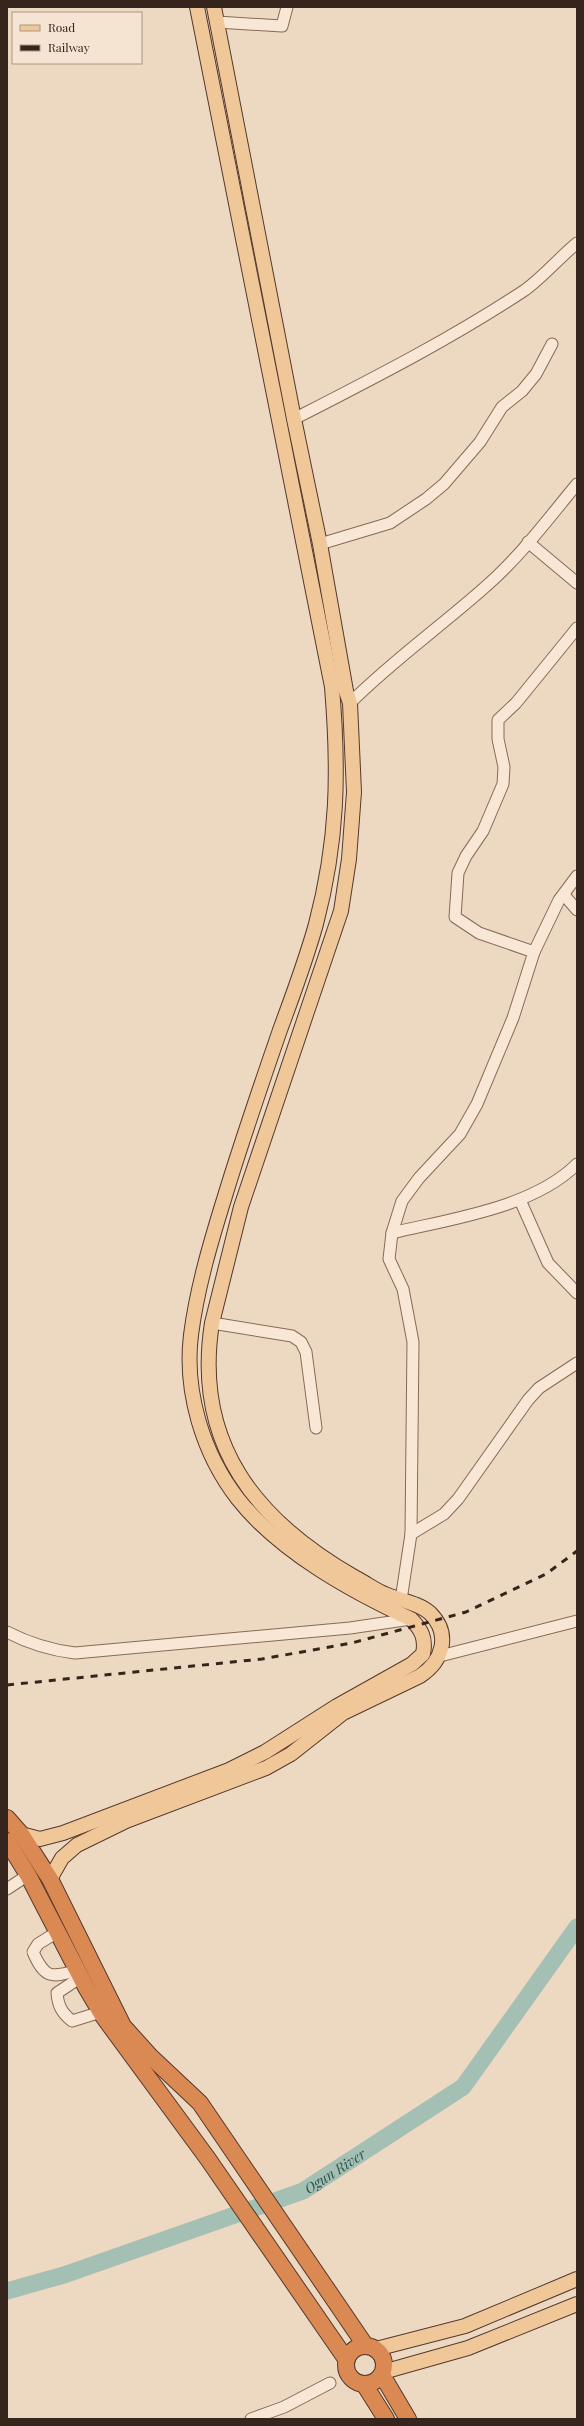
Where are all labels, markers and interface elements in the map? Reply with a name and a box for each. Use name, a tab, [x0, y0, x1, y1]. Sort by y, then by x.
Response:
legend	[12, 12, 142, 64]
text: Road	[48, 19, 75, 35]
text: Railway	[48, 39, 90, 55]
water label: Ogun River	[300, 2143, 369, 2197]

